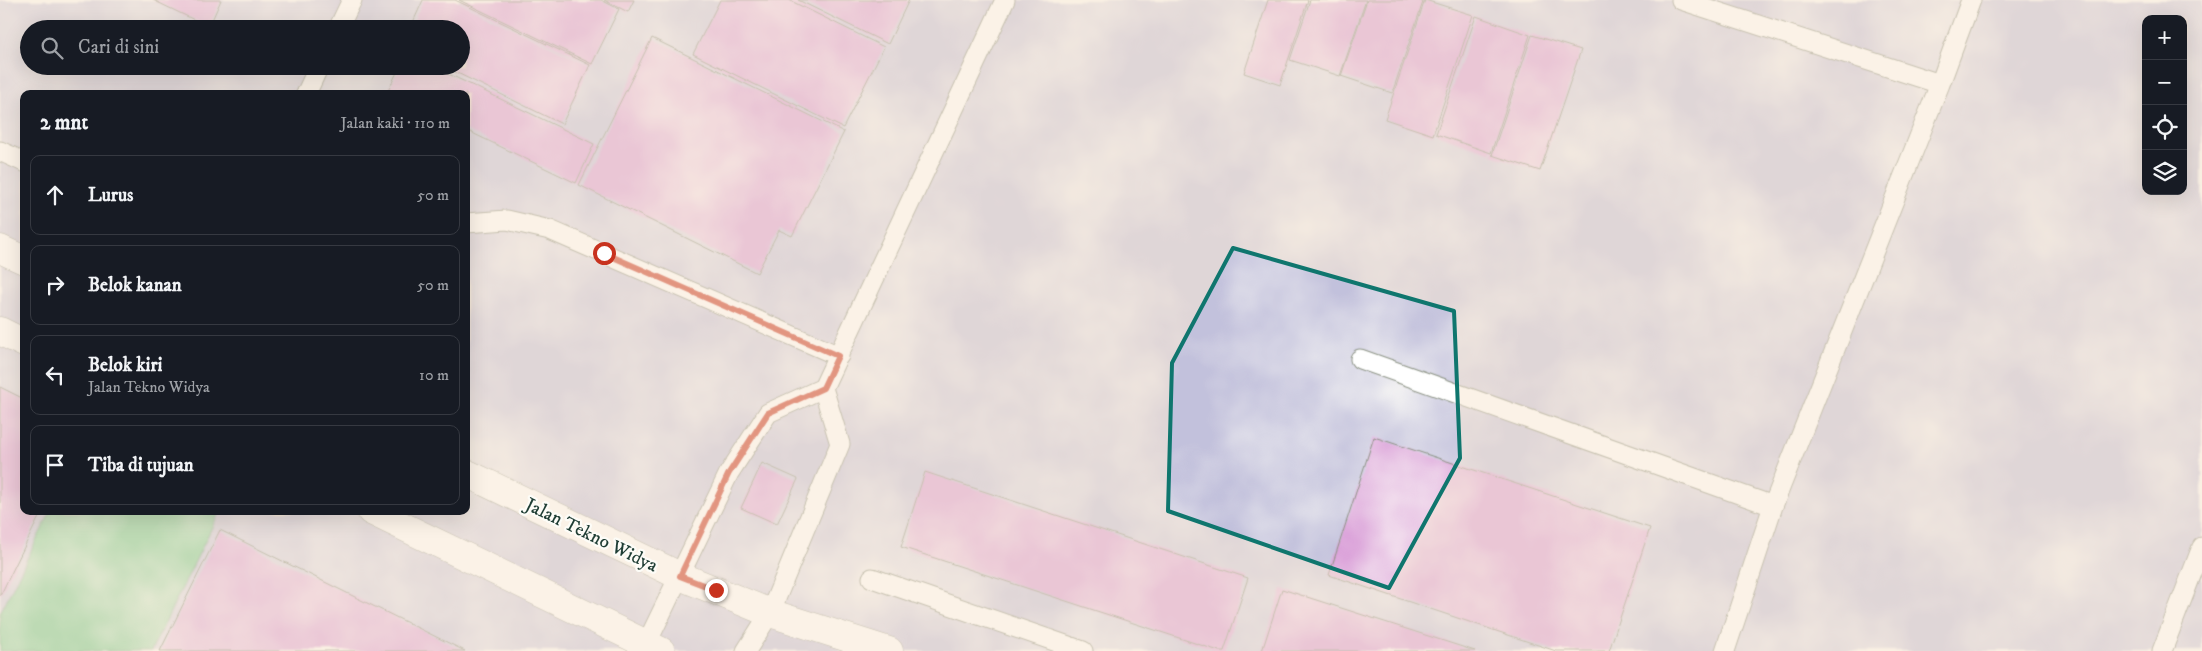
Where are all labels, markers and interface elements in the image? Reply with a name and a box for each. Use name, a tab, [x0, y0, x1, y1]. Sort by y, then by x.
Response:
map controls	[2142, 15, 2187, 195]
button: +	[2142, 15, 2187, 60]
search box	[20, 20, 470, 75]
icon: search	[38, 34, 66, 62]
text: Cari di sini	[78, 36, 159, 59]
button: −	[2142, 60, 2187, 105]
button: locate	[2142, 105, 2187, 150]
text: 2 mnt	[40, 110, 88, 136]
text: Jalan kaki · 110 m	[341, 113, 450, 133]
button: layers	[2142, 150, 2187, 195]
icon: ahead	[41, 181, 69, 209]
text: Lurus	[88, 184, 133, 207]
text: 50 m	[417, 185, 449, 205]
route start	[593, 242, 616, 265]
icon: right	[41, 271, 69, 299]
text: Belok kanan	[88, 274, 182, 297]
text: 50 m	[417, 275, 449, 295]
text: Belok kiri	[88, 354, 162, 377]
icon: left	[41, 361, 69, 389]
text: 10 m	[419, 365, 449, 385]
text: Jalan Tekno Widya	[88, 377, 210, 397]
icon: arrive	[41, 451, 69, 479]
text: Tiba di tujuan	[88, 454, 194, 477]
street label: Jalan Tekno Widya	[519, 492, 661, 577]
route end	[705, 579, 728, 602]

